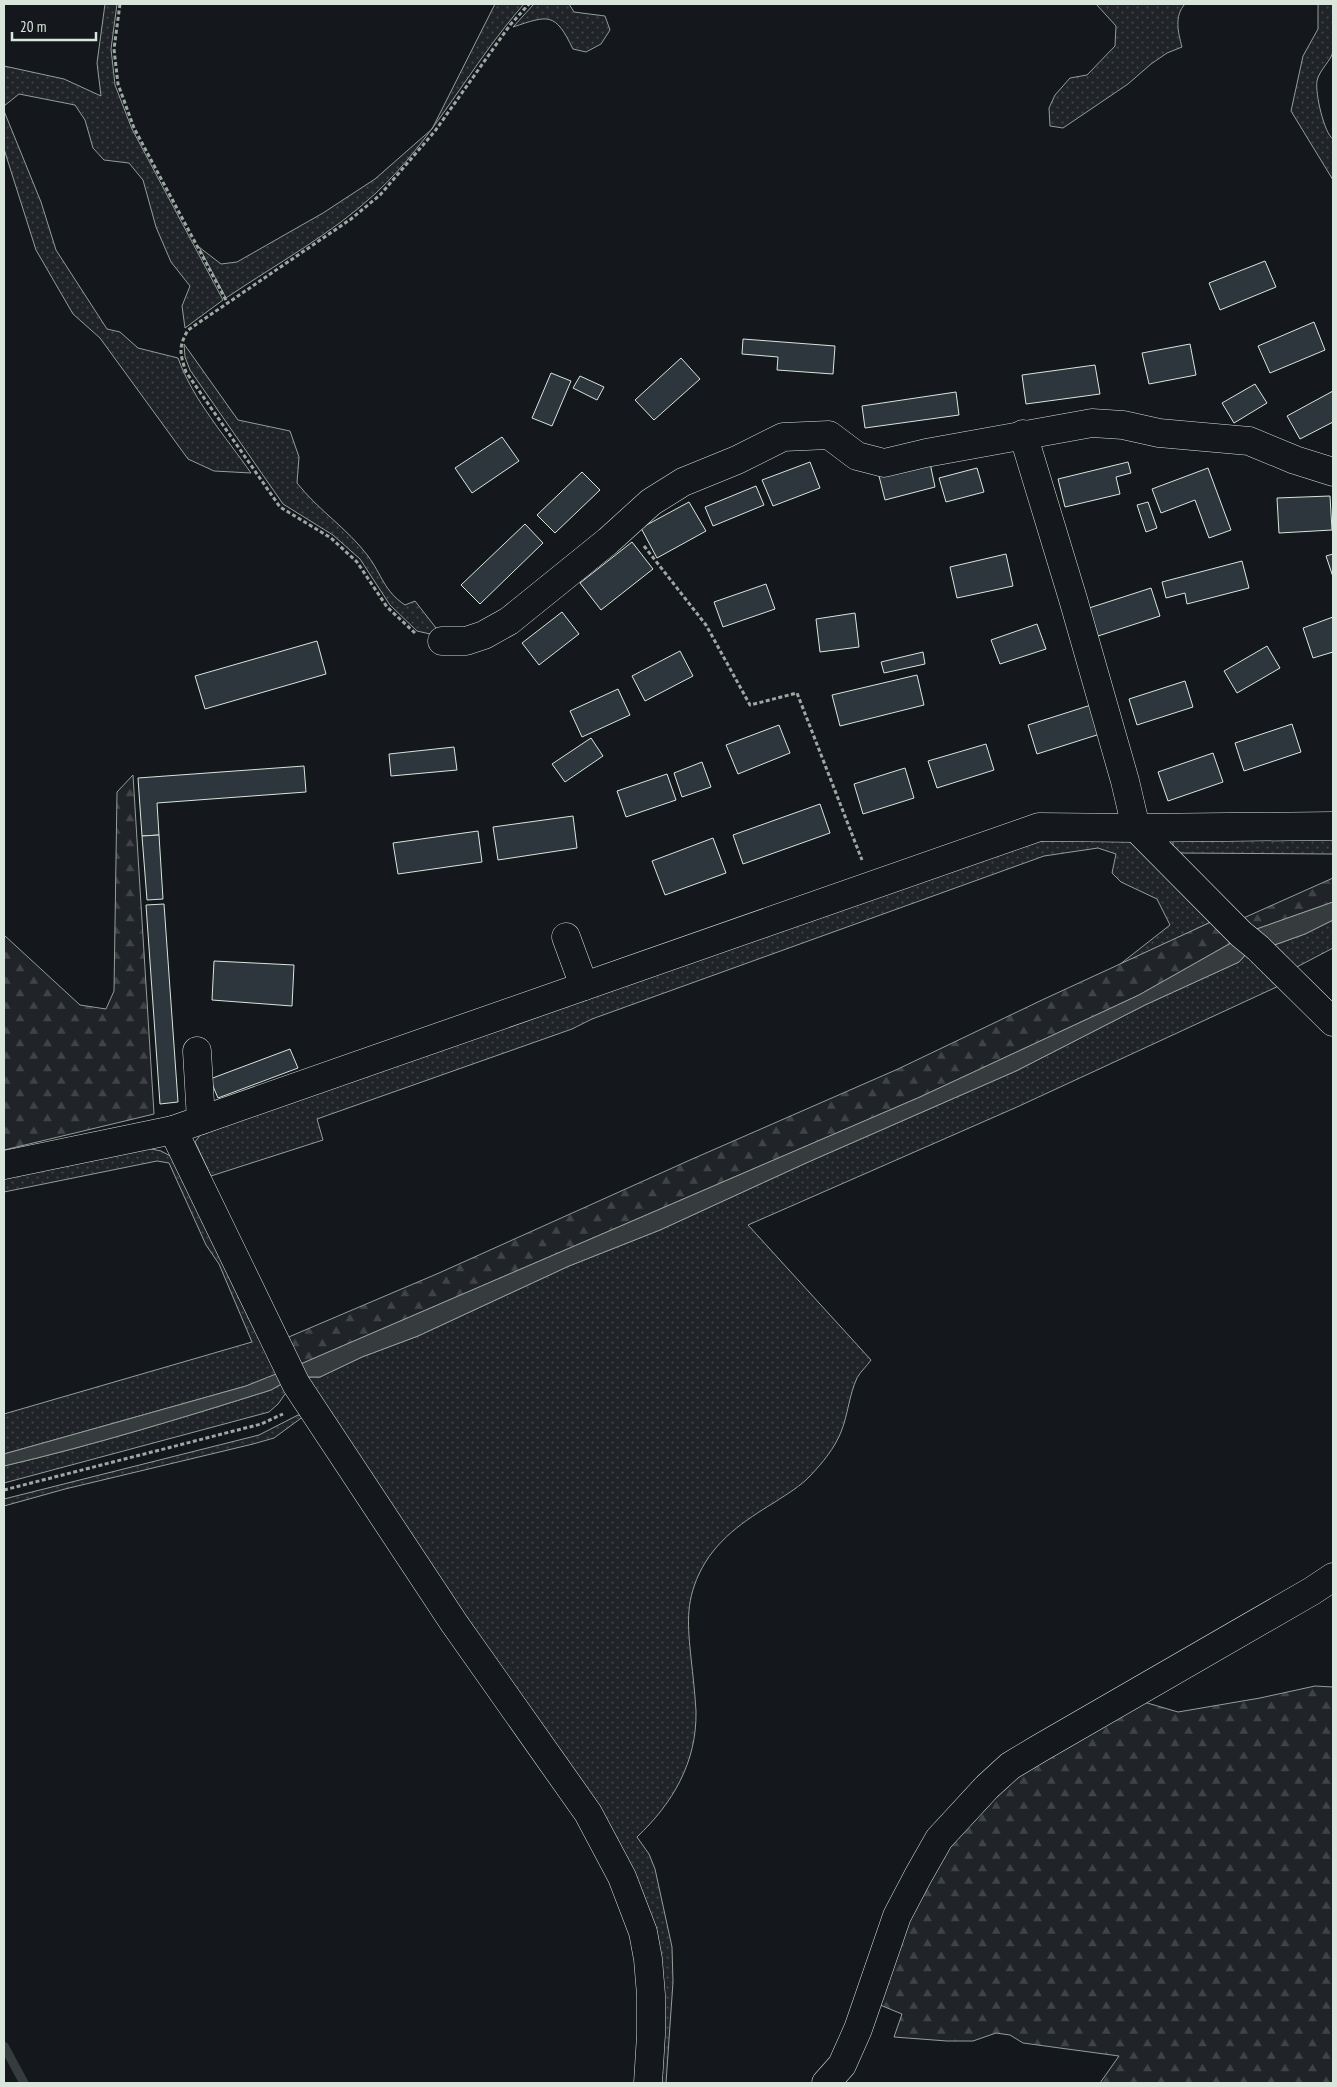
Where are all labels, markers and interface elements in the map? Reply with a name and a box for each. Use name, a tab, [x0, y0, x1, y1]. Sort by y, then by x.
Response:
scale bar	[12, 10, 96, 42]
text: 20 m	[20, 17, 46, 36]

